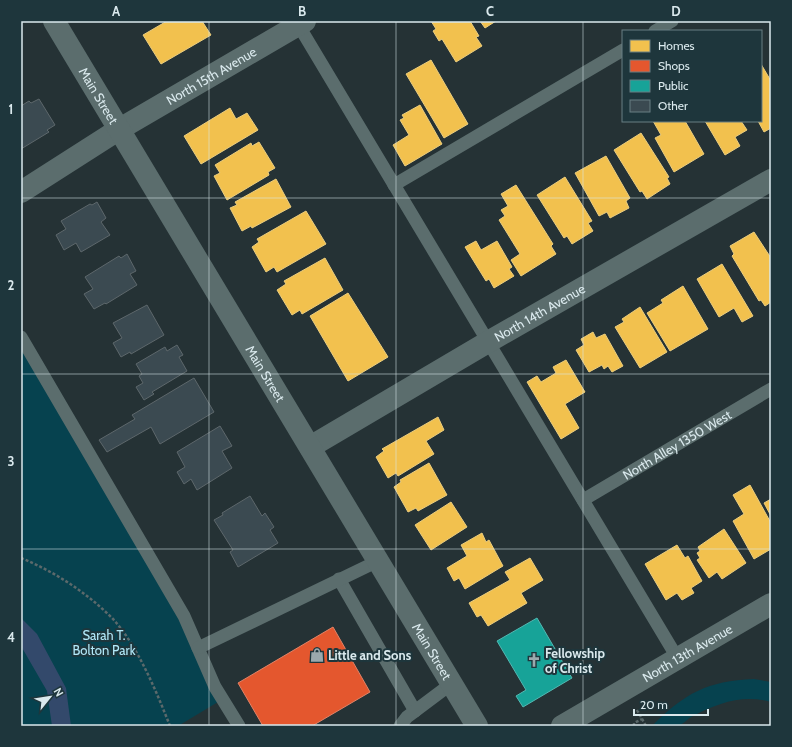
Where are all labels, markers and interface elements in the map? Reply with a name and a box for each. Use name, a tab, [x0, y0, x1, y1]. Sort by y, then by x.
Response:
text: A	[112, 3, 121, 19]
text: B	[298, 3, 306, 19]
text: C	[486, 3, 494, 19]
text: D	[671, 3, 681, 19]
legend	[622, 30, 762, 122]
text: Homes	[658, 38, 695, 53]
street label: North 15th Avenue	[163, 43, 259, 108]
text: Shops	[658, 58, 690, 73]
street label: Main Street	[76, 64, 122, 127]
text: Public	[658, 78, 689, 93]
text: Other	[658, 98, 688, 113]
text: 1	[9, 101, 13, 117]
text: 2	[8, 277, 15, 293]
street label: North 14th Avenue	[491, 280, 588, 345]
street label: Main Street	[242, 342, 289, 405]
street label: North Alley 1350 West	[620, 406, 735, 483]
text: 3	[7, 453, 15, 469]
street label: Main Street	[409, 620, 456, 683]
street label: North 13th Avenue	[639, 620, 735, 685]
park label: Sarah T. Bolton Park	[72, 627, 136, 658]
text: 4	[7, 629, 15, 645]
place label: Fellowship of Christ	[545, 645, 605, 676]
shop icon: Little and Sons	[309, 647, 325, 663]
place label: Little and Sons	[328, 647, 412, 663]
church icon: Fellowship of Christ	[526, 652, 542, 668]
north arrow	[30, 677, 70, 717]
text: N	[51, 685, 67, 699]
scale bar	[634, 691, 708, 717]
text: 20 m	[640, 697, 668, 712]

